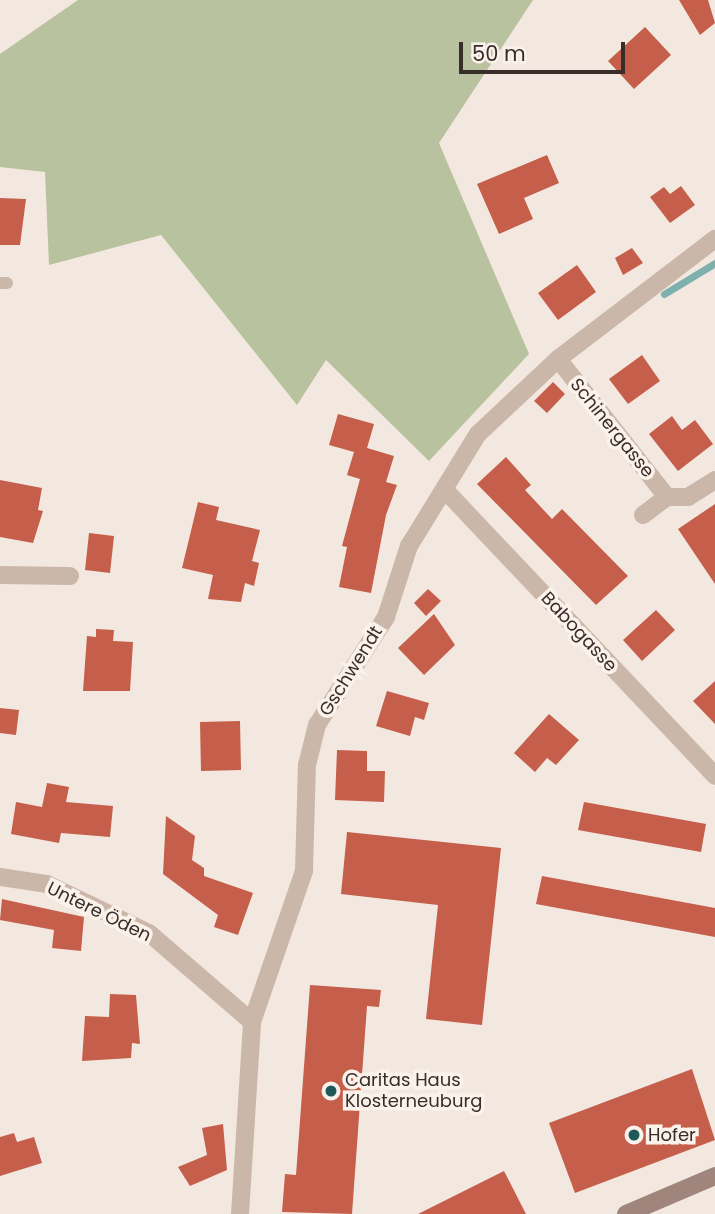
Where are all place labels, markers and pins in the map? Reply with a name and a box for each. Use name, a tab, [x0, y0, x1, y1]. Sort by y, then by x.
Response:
place label: Caritas Haus Klosterneuburg	[345, 1070, 482, 1112]
marker: Caritas Haus Klosterneuburg	[323, 1083, 339, 1099]
place label: Hofer	[648, 1124, 696, 1146]
marker: Hofer	[626, 1127, 642, 1143]

